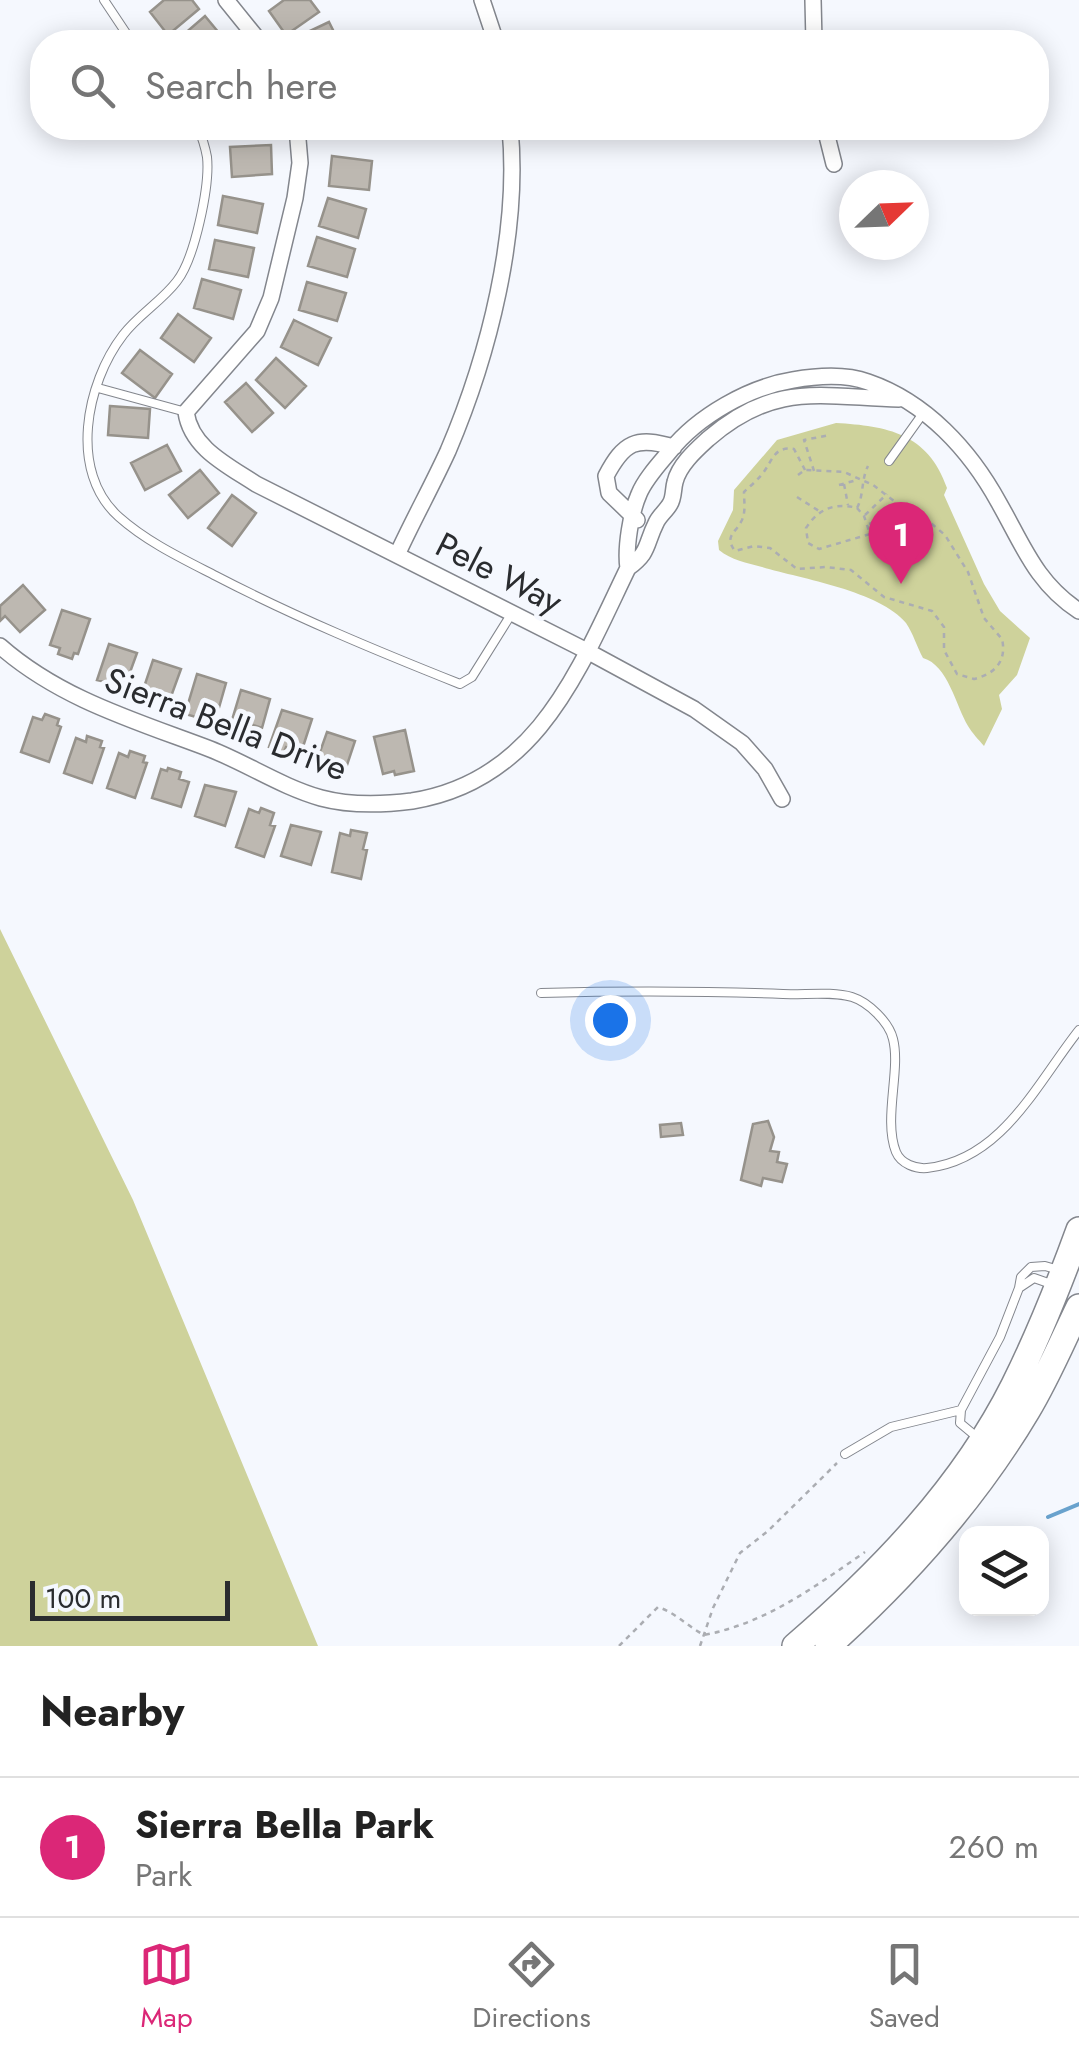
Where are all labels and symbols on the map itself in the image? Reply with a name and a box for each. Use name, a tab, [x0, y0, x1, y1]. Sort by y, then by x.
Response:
north arrow	[839, 170, 929, 260]
pin: 1	[868, 502, 934, 584]
street label: Pele Way	[427, 520, 571, 626]
street label: Sierra Bella Drive	[97, 655, 355, 793]
your location	[585, 995, 636, 1046]
scale bar	[30, 1576, 230, 1620]

